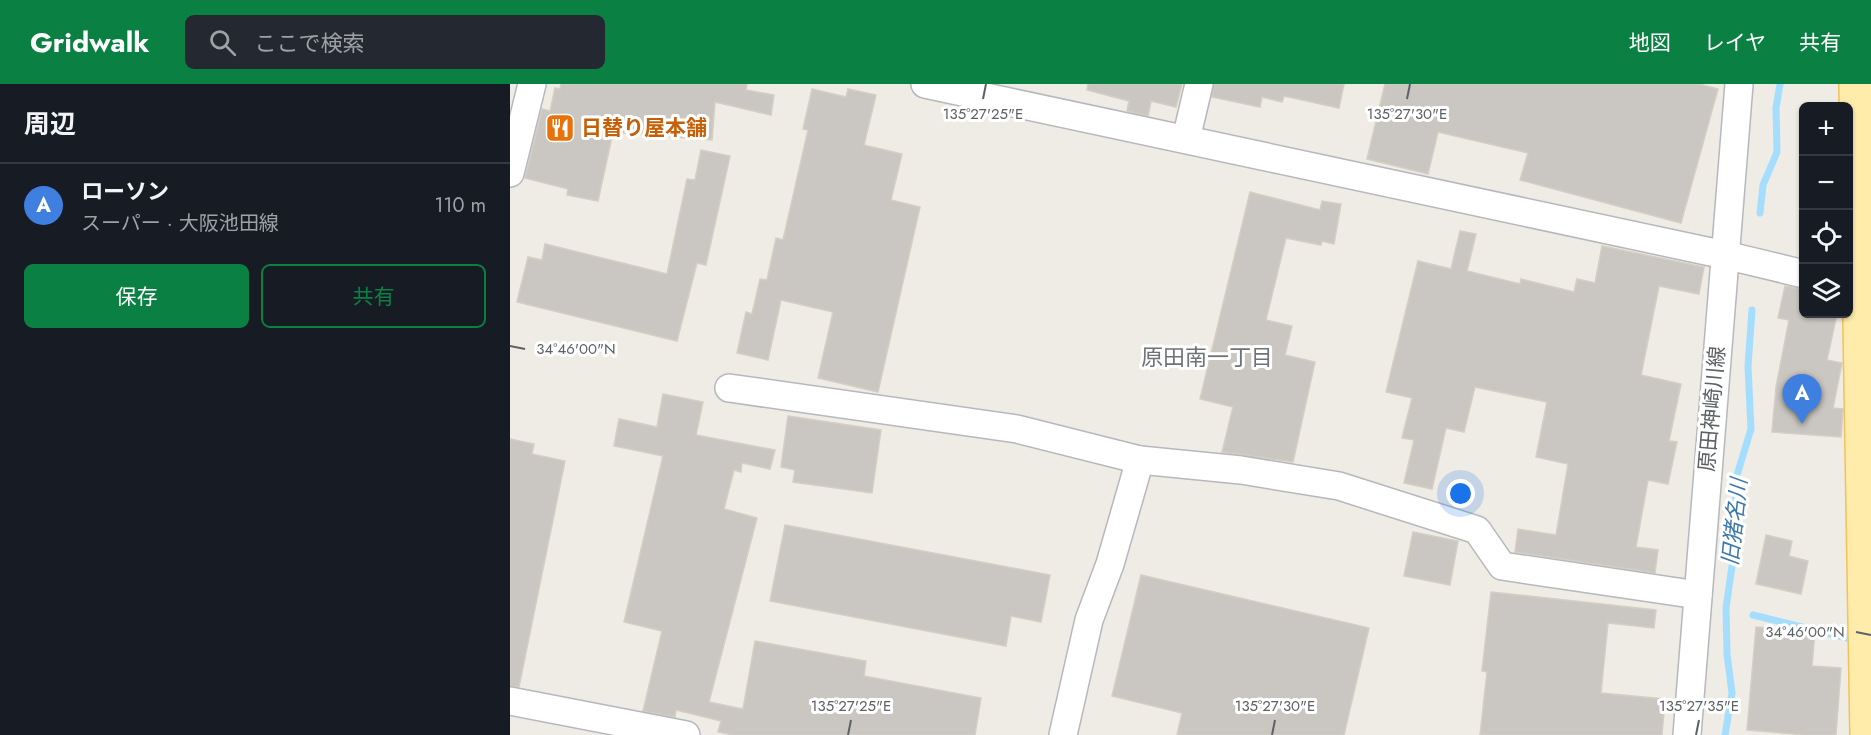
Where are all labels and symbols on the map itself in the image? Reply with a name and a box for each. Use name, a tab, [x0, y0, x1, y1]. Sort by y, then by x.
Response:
text: 135°27'25"E	[943, 103, 1023, 125]
text: 135°27'30"E	[1367, 103, 1447, 125]
restaurant icon: 日替り屋本舗	[544, 112, 576, 144]
place label: 日替り屋本舗	[581, 113, 707, 143]
text: 34°46'00"N	[536, 338, 616, 360]
district label: 原田南一丁目	[1141, 341, 1273, 373]
street label: 原田神崎川線	[1692, 345, 1732, 473]
pin: A	[1782, 374, 1822, 424]
water label: 旧猪名川	[1713, 475, 1755, 567]
your location	[1446, 479, 1475, 508]
text: 34°46'00"N	[1765, 621, 1845, 643]
text: 135°27'25"E	[811, 695, 891, 717]
text: 135°27'30"E	[1235, 695, 1315, 717]
text: 135°27'35"E	[1659, 695, 1739, 717]

